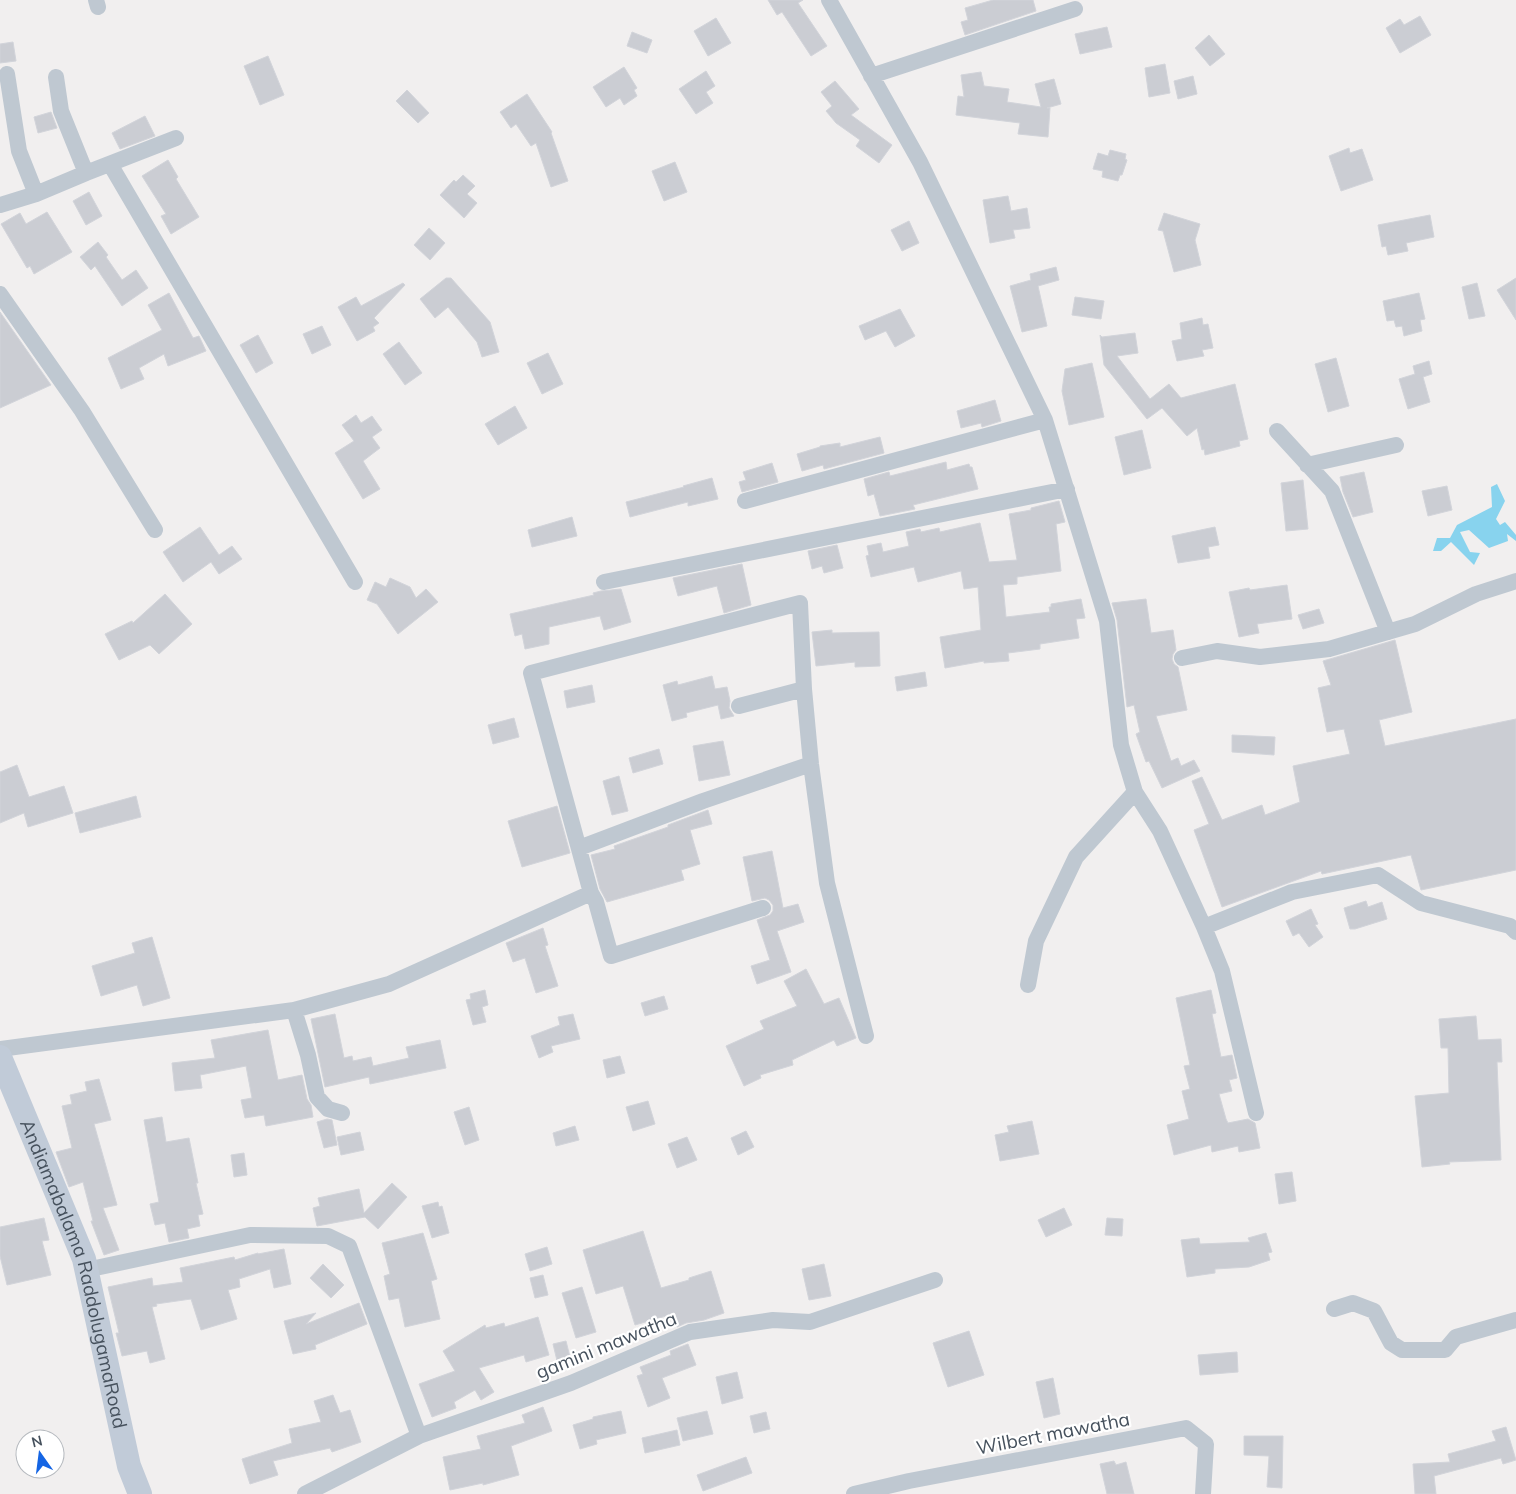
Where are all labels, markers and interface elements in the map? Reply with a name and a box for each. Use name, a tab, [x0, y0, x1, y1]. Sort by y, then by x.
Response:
street label: Andiamabalama RaddolugamaRoad	[15, 1115, 132, 1431]
street label: gamini mawatha	[532, 1306, 680, 1384]
street label: Wilbert mawatha	[974, 1406, 1132, 1460]
north arrow	[15, 1429, 65, 1479]
text: N	[30, 1431, 44, 1451]

